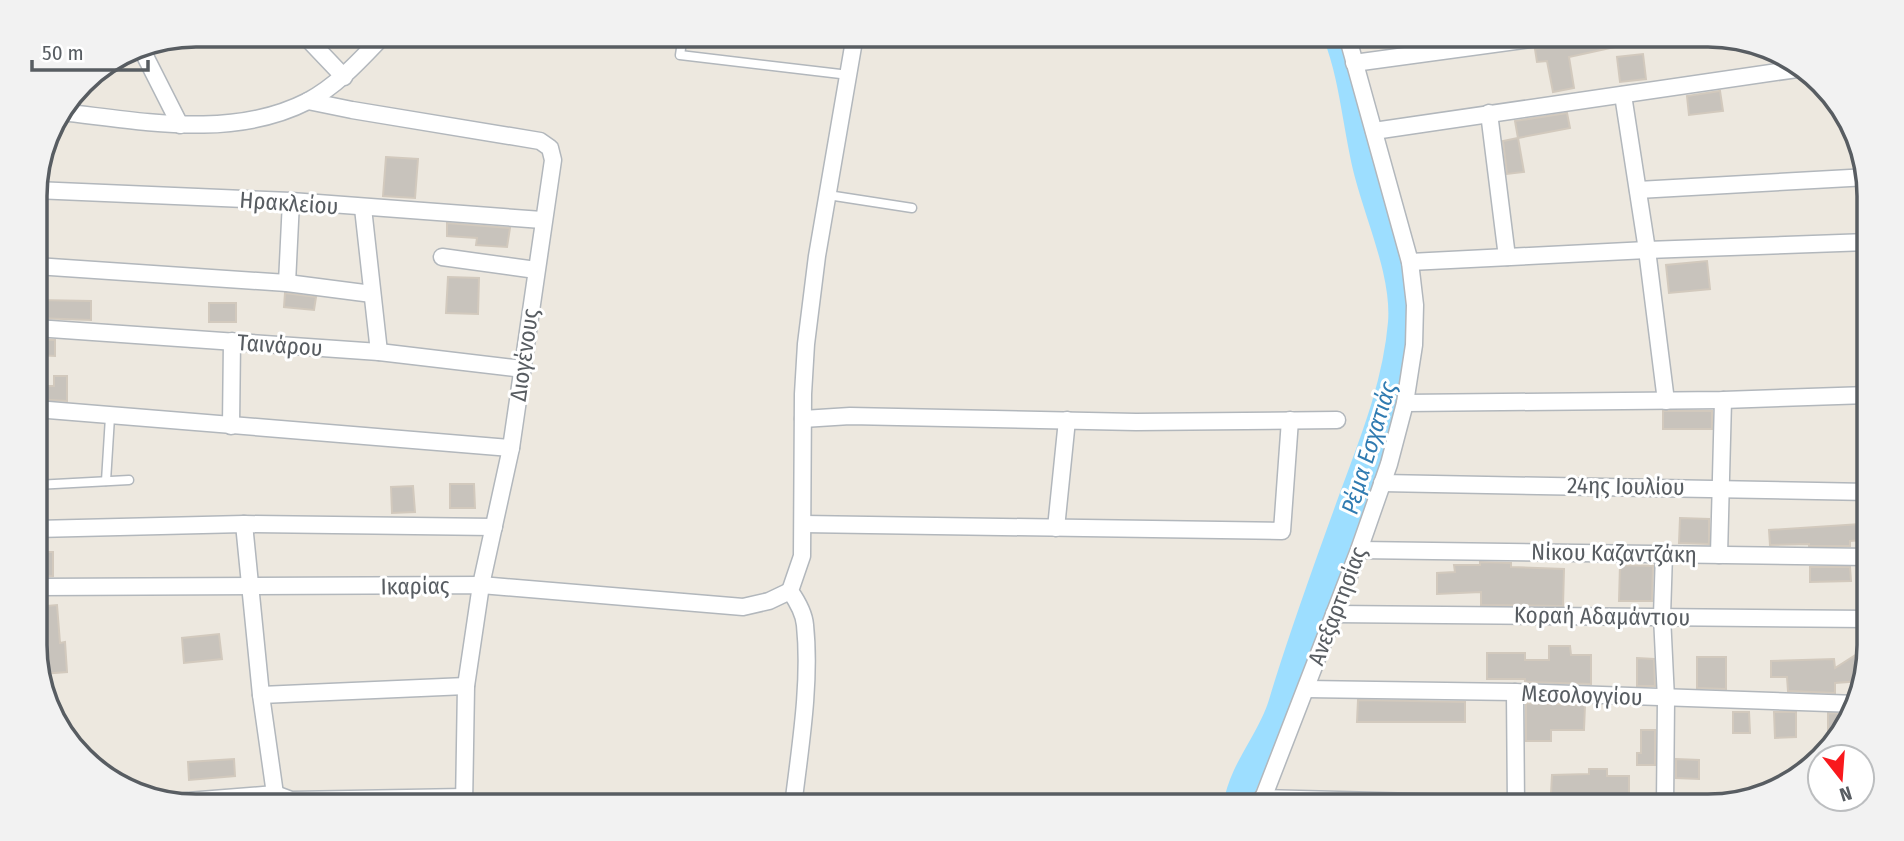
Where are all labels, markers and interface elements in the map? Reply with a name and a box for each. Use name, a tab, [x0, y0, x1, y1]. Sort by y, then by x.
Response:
scale bar	[32, 28, 147, 72]
text: 50 m	[42, 40, 84, 66]
street label: Ηρακλείου	[239, 186, 339, 220]
street label: Διογένους	[504, 307, 544, 403]
street label: Ταινάρου	[236, 328, 324, 362]
water label: Ρέμα Εσχατιάς	[1336, 378, 1403, 517]
street label: 24ης Ιουλίου	[1567, 471, 1685, 501]
street label: Νίκου Καζαντζάκη	[1531, 538, 1697, 568]
street label: Ανεξαρτησίας	[1302, 543, 1372, 669]
street label: Ικαρίας	[380, 571, 450, 601]
street label: Κοραή Αδαμάντιου	[1514, 600, 1690, 632]
street label: Μεσολογγίου	[1521, 679, 1643, 711]
north arrow	[1806, 743, 1876, 813]
text: N	[1837, 781, 1855, 806]

